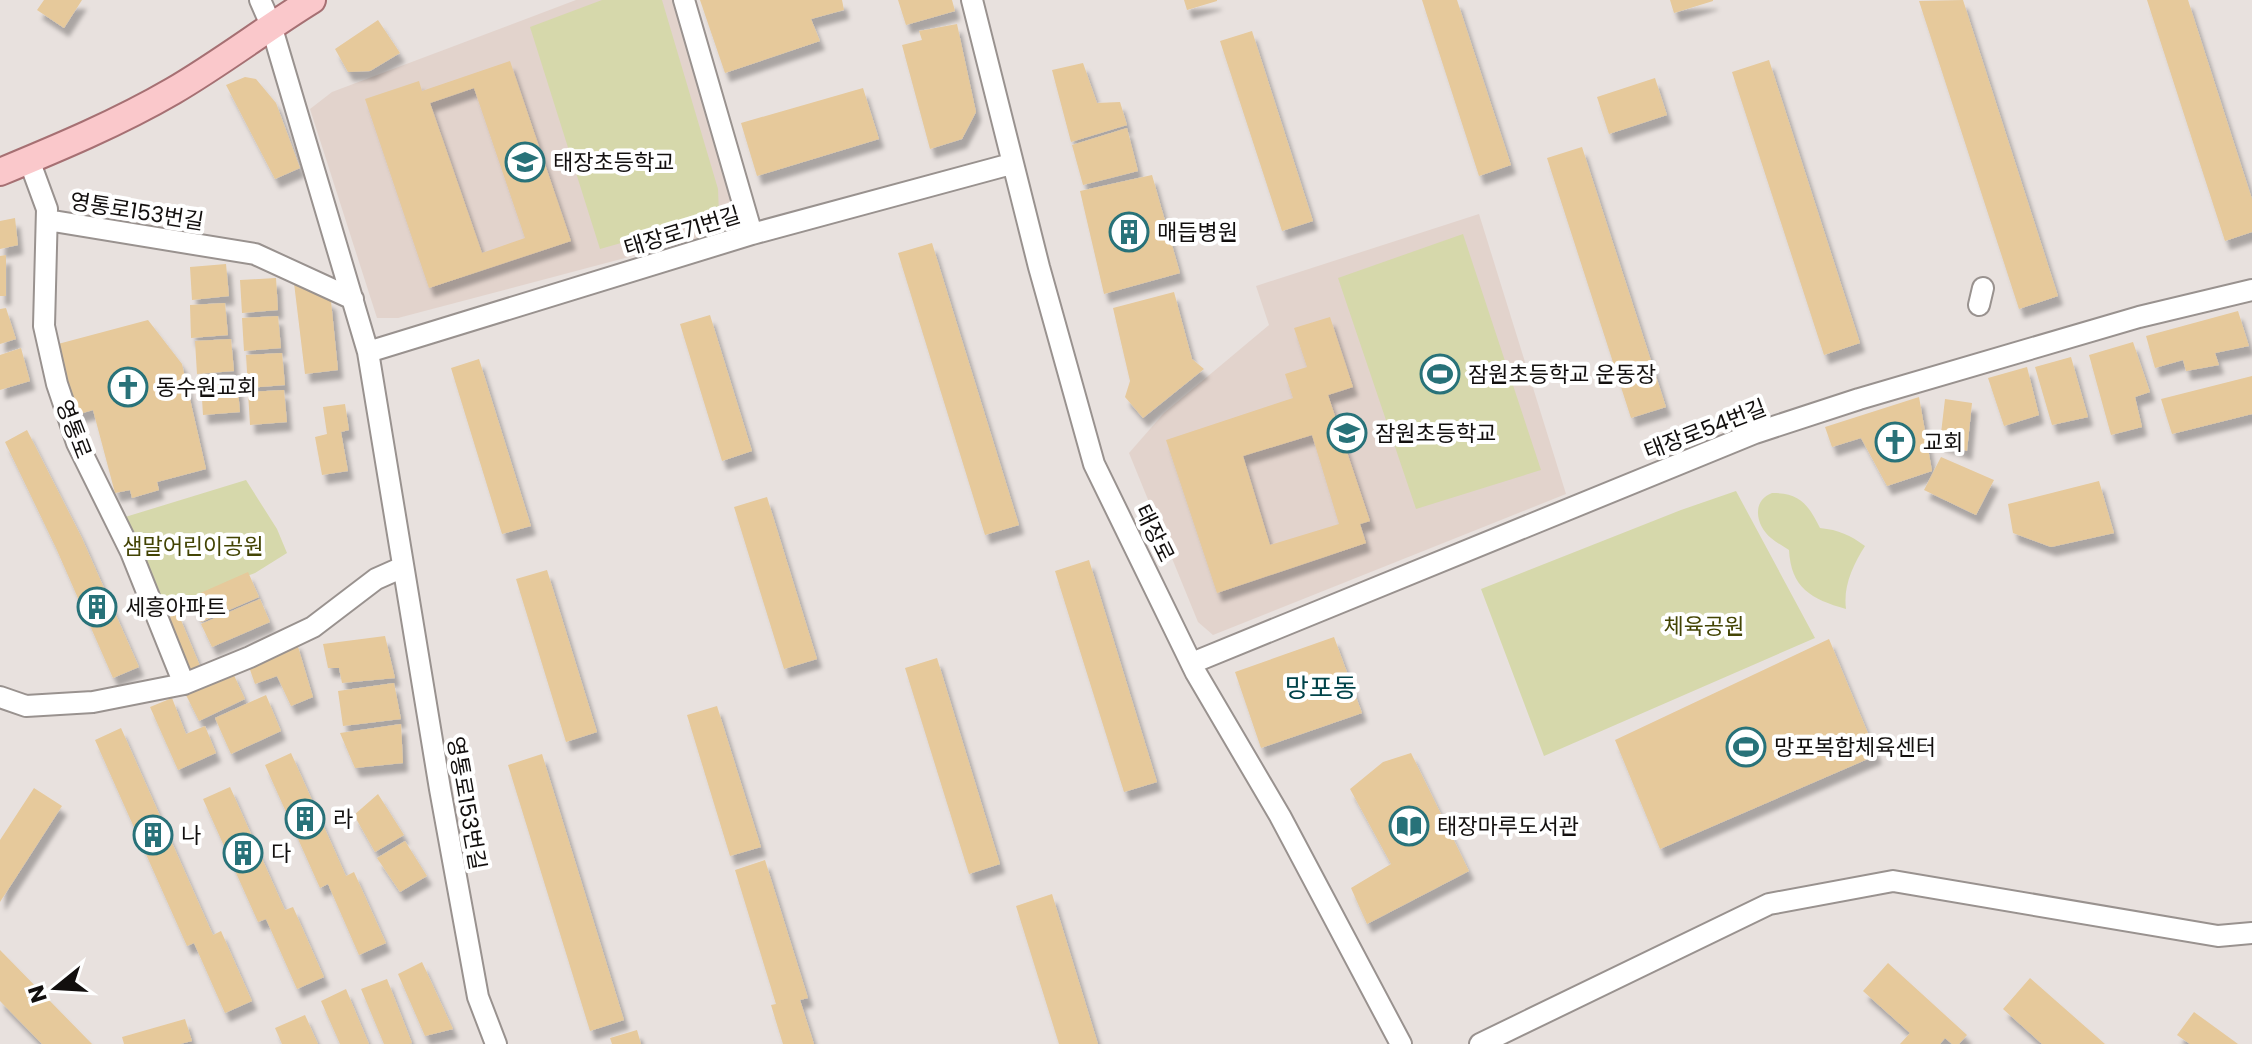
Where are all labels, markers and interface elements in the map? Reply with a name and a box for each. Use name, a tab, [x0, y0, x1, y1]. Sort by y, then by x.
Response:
school or university icon: 태장초등학교	[504, 141, 546, 183]
place label: 태장초등학교	[553, 147, 674, 178]
street label: 영통로153번길	[68, 186, 206, 237]
street label: 태장로71번길	[620, 199, 744, 264]
building icon: 매듭병원	[1108, 211, 1150, 253]
place label: 매듭병원	[1157, 217, 1238, 248]
sports icon: 잠원초등학교 운동장	[1419, 353, 1461, 395]
place label: 잠원초등학교 운동장	[1468, 359, 1656, 390]
church icon: 동수원교회	[107, 366, 149, 408]
place label: 동수원교회	[156, 372, 257, 403]
street label: 태장로54번길	[1639, 392, 1771, 467]
street label: 영통로	[48, 395, 99, 463]
school or university icon: 잠원초등학교	[1326, 412, 1368, 454]
place label: 잠원초등학교	[1375, 418, 1496, 449]
church icon: 교회	[1874, 421, 1916, 463]
place label: 교회	[1923, 427, 1963, 458]
street label: 태장로	[1127, 499, 1182, 567]
park label: 샘말어린이공원	[122, 531, 264, 562]
building icon: 세흥아파트	[76, 586, 118, 628]
place label: 세흥아파트	[125, 592, 226, 623]
park label: 체육공원	[1664, 611, 1744, 642]
district label: 망포동	[1285, 670, 1357, 706]
sports icon: 망포복합체육센터	[1725, 726, 1767, 768]
place label: 망포복합체육센터	[1774, 732, 1936, 763]
street label: 영통로153번길	[440, 734, 493, 872]
building icon: 라	[284, 798, 326, 840]
place label: 라	[333, 804, 353, 835]
library icon: 태장마루도서관	[1388, 805, 1430, 847]
place label: 태장마루도서관	[1437, 811, 1579, 842]
building icon: 나	[132, 814, 174, 856]
place label: 나	[181, 820, 201, 851]
building icon: 다	[222, 832, 264, 874]
place label: 다	[271, 838, 291, 869]
north arrow	[16, 948, 96, 1028]
text: N	[20, 981, 55, 1007]

